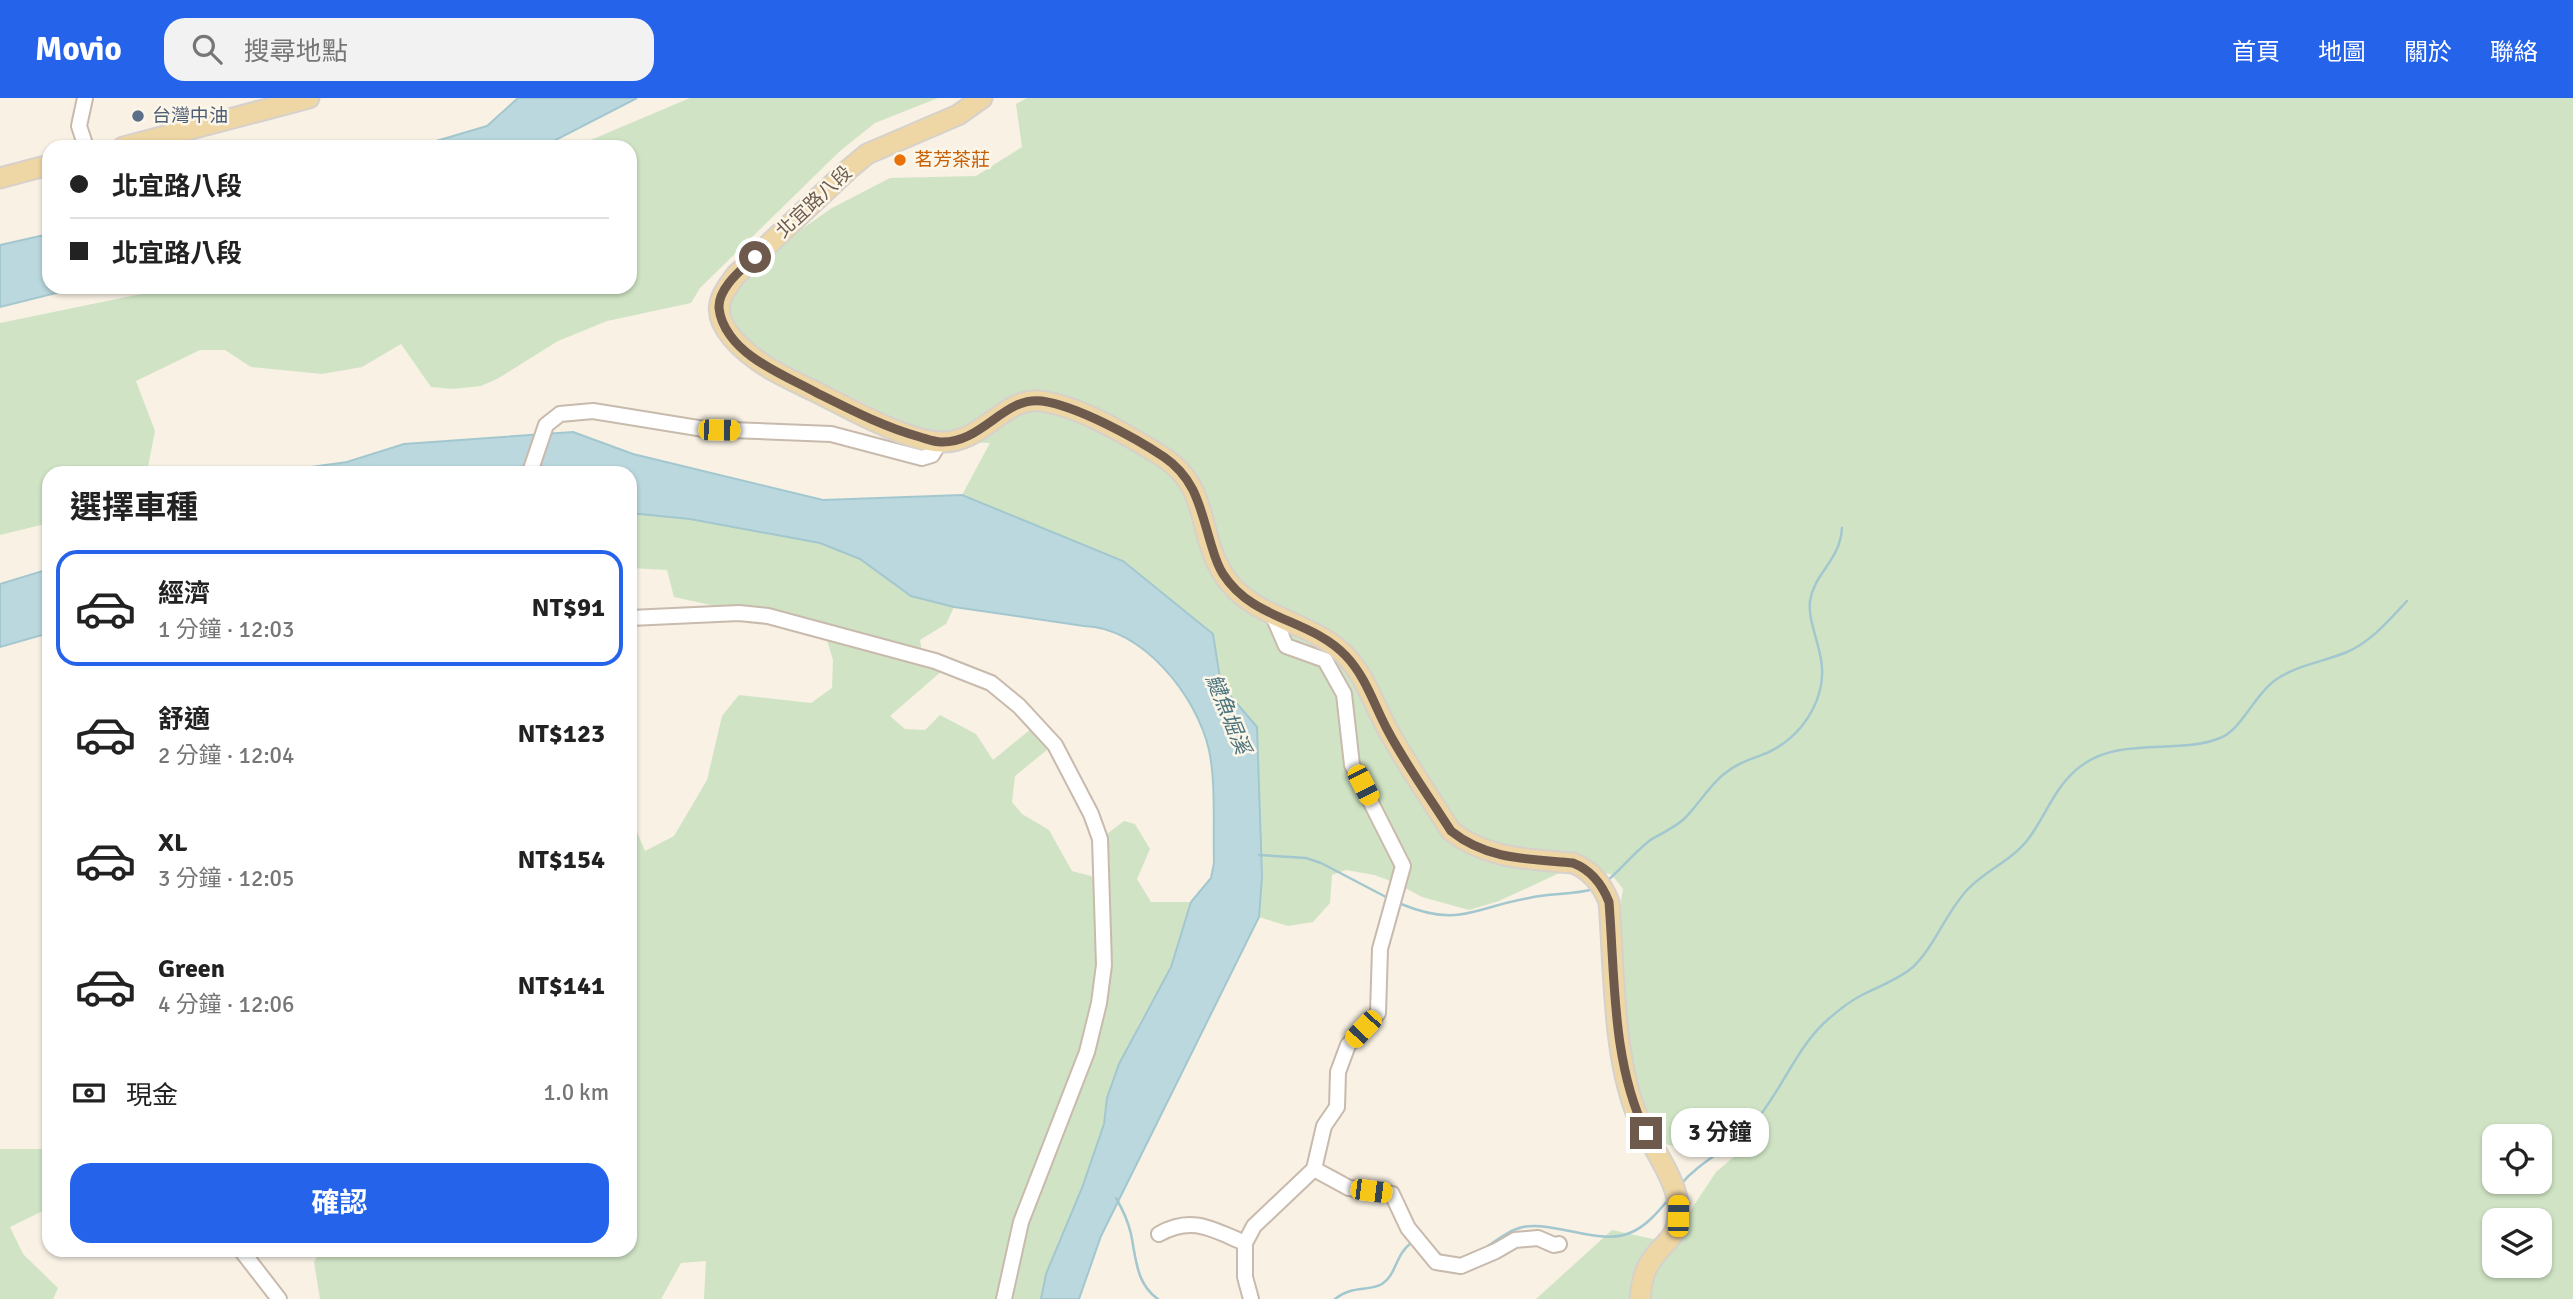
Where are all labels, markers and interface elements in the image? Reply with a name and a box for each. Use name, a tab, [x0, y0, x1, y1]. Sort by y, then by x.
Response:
search box	[164, 18, 654, 81]
text: Movio	[35, 29, 122, 70]
icon: search	[188, 30, 226, 68]
text: 搜尋地點	[244, 36, 348, 68]
text: 首頁	[2232, 37, 2280, 67]
text: 地圖	[2318, 37, 2366, 67]
text: 關於	[2404, 37, 2452, 67]
text: 聯絡	[2490, 37, 2538, 67]
place label: 台灣中油	[152, 104, 228, 128]
marker: 台灣中油	[130, 108, 146, 124]
place label: 茗芳茶莊	[914, 148, 990, 172]
marker: 茗芳茶莊	[892, 152, 908, 168]
street label: 北宜路八段	[771, 161, 857, 243]
text: 北宜路八段	[112, 171, 242, 203]
text: 北宜路八段	[112, 238, 242, 270]
route start	[739, 241, 771, 273]
car	[698, 419, 741, 441]
text: 選擇車種	[70, 488, 198, 527]
icon: car	[74, 577, 137, 640]
text: 經濟	[158, 578, 210, 610]
text: NT$91	[532, 592, 605, 624]
text: 1 分鐘 · 12:03	[158, 615, 294, 644]
water label: 𩻸魚堀溪	[1200, 670, 1257, 761]
icon: car	[74, 703, 137, 766]
text: 舒適	[158, 704, 210, 736]
text: NT$123	[518, 718, 605, 750]
text: 2 分鐘 · 12:04	[158, 741, 294, 770]
car	[1345, 762, 1382, 808]
text: XL	[158, 827, 188, 859]
icon: car	[74, 829, 137, 892]
text: NT$154	[518, 844, 605, 876]
text: 3 分鐘 · 12:05	[158, 864, 294, 893]
text: Green	[158, 953, 225, 985]
icon: car	[74, 955, 137, 1018]
text: NT$141	[518, 970, 605, 1002]
text: 4 分鐘 · 12:06	[158, 990, 294, 1019]
car	[1341, 1006, 1386, 1052]
icon: cash	[70, 1074, 108, 1112]
text: 1.0 km	[543, 1078, 609, 1107]
text: 現金	[126, 1080, 178, 1112]
callout: 3 分鐘	[1670, 1108, 1768, 1158]
route end	[1630, 1117, 1662, 1149]
text: 3 分鐘	[1688, 1118, 1752, 1147]
map controls	[2482, 1124, 2552, 1278]
button: locate	[2482, 1124, 2552, 1194]
button: 確認	[70, 1163, 609, 1243]
car	[1349, 1178, 1394, 1204]
car	[1668, 1195, 1689, 1237]
button: layers	[2482, 1208, 2552, 1278]

